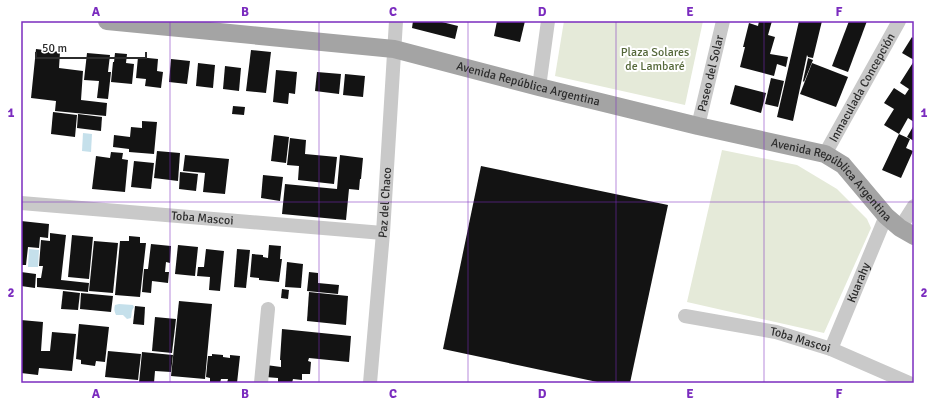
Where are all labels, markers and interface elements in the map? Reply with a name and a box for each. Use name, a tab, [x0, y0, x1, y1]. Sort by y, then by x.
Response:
text: A	[92, 4, 101, 20]
text: B	[241, 4, 249, 20]
text: C	[389, 4, 397, 20]
text: D	[538, 4, 547, 20]
text: E	[686, 4, 694, 20]
text: F	[836, 4, 843, 20]
street label: Inmaculada Concepción	[826, 31, 899, 145]
street label: Paseo del Solar	[695, 33, 727, 113]
scale bar	[36, 34, 146, 60]
text: 50 m	[42, 41, 67, 56]
park label: Plaza Solares de Lambaré	[621, 45, 689, 74]
street label: Avenida República Argentina	[455, 59, 601, 110]
text: 1	[7, 105, 15, 121]
text: 1	[920, 105, 928, 121]
street label: Avenida República Argentina	[770, 135, 894, 225]
street label: Paz del Chaco	[376, 167, 395, 239]
street label: Toba Mascoi	[171, 208, 234, 229]
street label: Kuarahy	[844, 260, 874, 305]
text: 2	[7, 285, 15, 301]
text: 2	[920, 285, 928, 301]
street label: Toba Mascoi	[769, 324, 832, 356]
text: A	[92, 386, 101, 402]
text: B	[241, 386, 249, 402]
text: C	[389, 386, 397, 402]
text: D	[538, 386, 547, 402]
text: E	[686, 386, 694, 402]
text: F	[836, 386, 843, 402]

